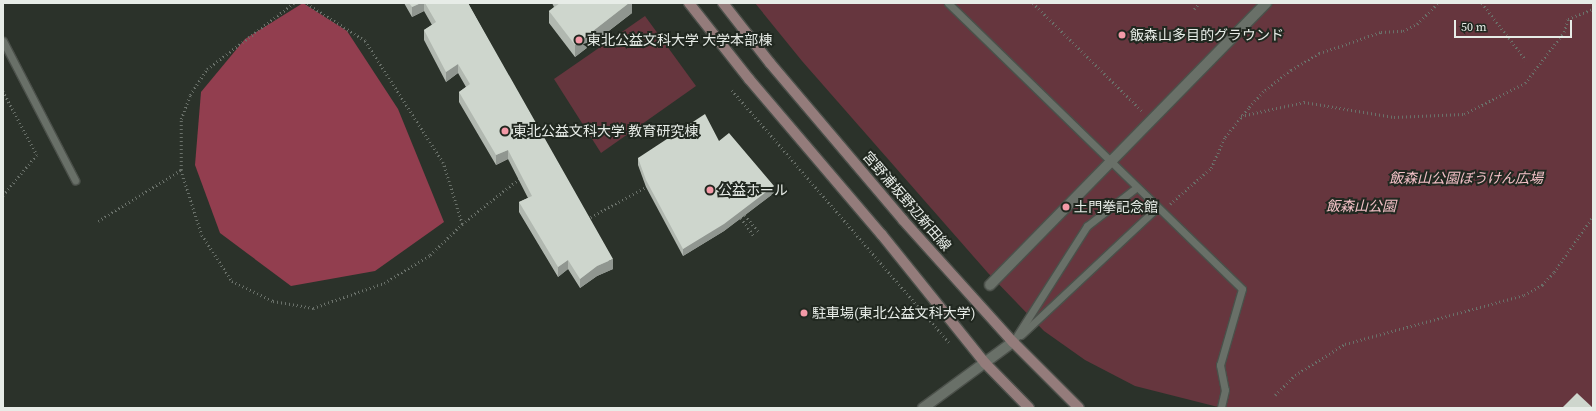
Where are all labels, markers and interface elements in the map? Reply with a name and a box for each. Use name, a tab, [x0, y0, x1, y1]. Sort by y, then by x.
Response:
scale bar	[1456, 12, 1574, 38]
text: 50 m	[1461, 19, 1487, 35]
place label: 飯森山多目的グラウンド	[1130, 27, 1284, 43]
marker: 飯森山多目的グラウンド	[1117, 30, 1127, 40]
place label: 東北公益文科大学 大学本部棟	[587, 32, 772, 48]
marker: 東北公益文科大学 大学本部棟	[574, 35, 584, 45]
place label: 東北公益文科大学 教育研究棟	[513, 123, 698, 139]
marker: 東北公益文科大学 教育研究棟	[500, 126, 510, 136]
street label: 宮野浦坂野辺新田線	[859, 148, 955, 254]
park label: 飯森山公園ぼうけん広場	[1389, 170, 1543, 186]
place label: 公益ホール	[718, 182, 788, 198]
marker: 公益ホール	[705, 185, 715, 195]
park label: 飯森山公園	[1326, 198, 1396, 214]
place label: 土門拳記念館	[1074, 199, 1158, 215]
marker: 土門拳記念館	[1061, 202, 1071, 212]
place label: 駐車場(東北公益文科大学)	[812, 305, 975, 321]
marker: 駐車場(東北公益文科大学)	[799, 308, 809, 318]

